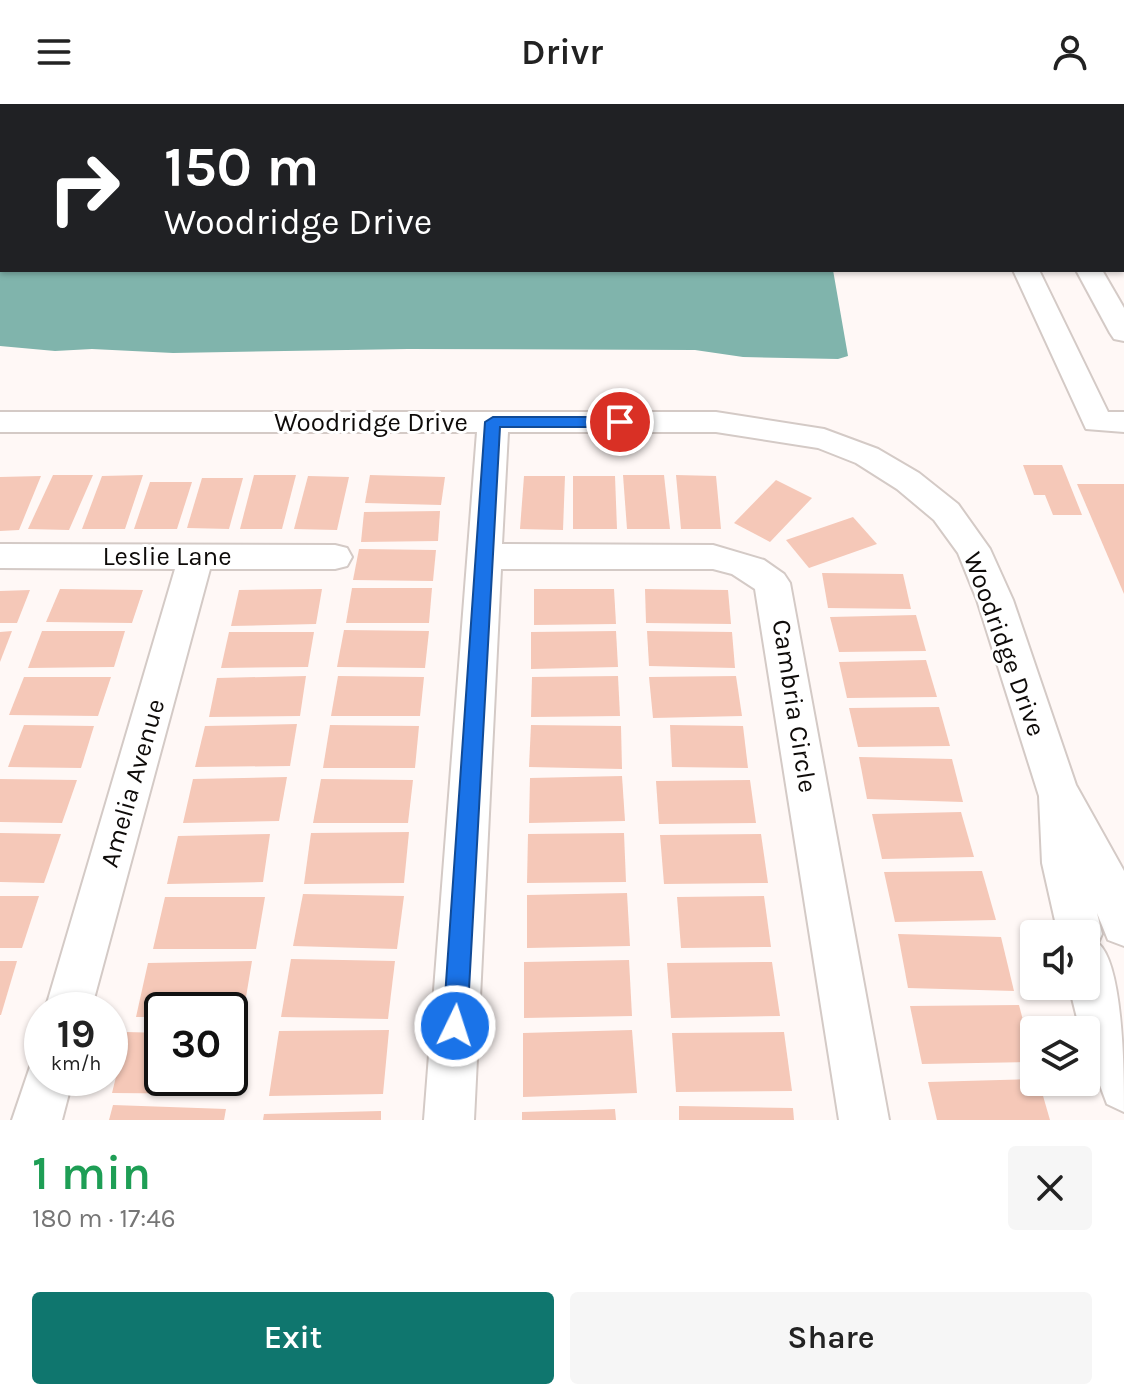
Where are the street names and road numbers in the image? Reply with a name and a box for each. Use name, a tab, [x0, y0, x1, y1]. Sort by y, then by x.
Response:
street label: Woodridge Drive	[274, 407, 468, 438]
street label: Leslie Lane	[102, 541, 232, 572]
street label: Woodridge Drive	[957, 548, 1052, 740]
street label: Cambria Circle	[766, 617, 823, 795]
street label: Amelia Avenue	[94, 695, 171, 871]

